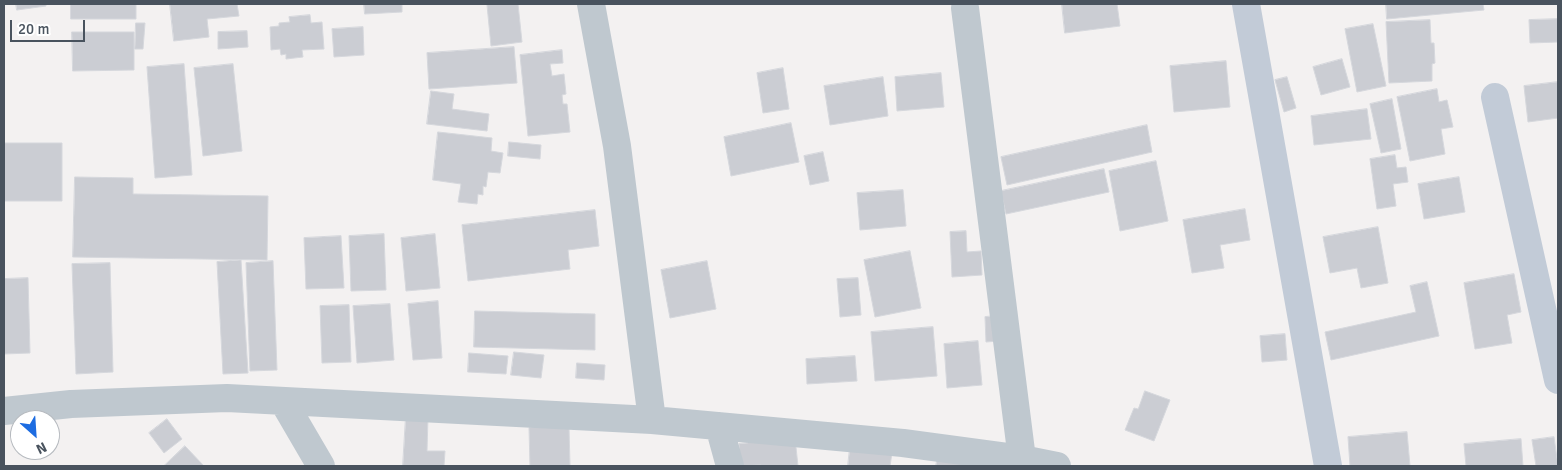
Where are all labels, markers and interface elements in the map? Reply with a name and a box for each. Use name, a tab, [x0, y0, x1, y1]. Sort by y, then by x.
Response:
scale bar	[12, 10, 88, 42]
text: 20 m	[18, 20, 49, 38]
north arrow	[10, 410, 60, 460]
text: N	[33, 438, 49, 458]

